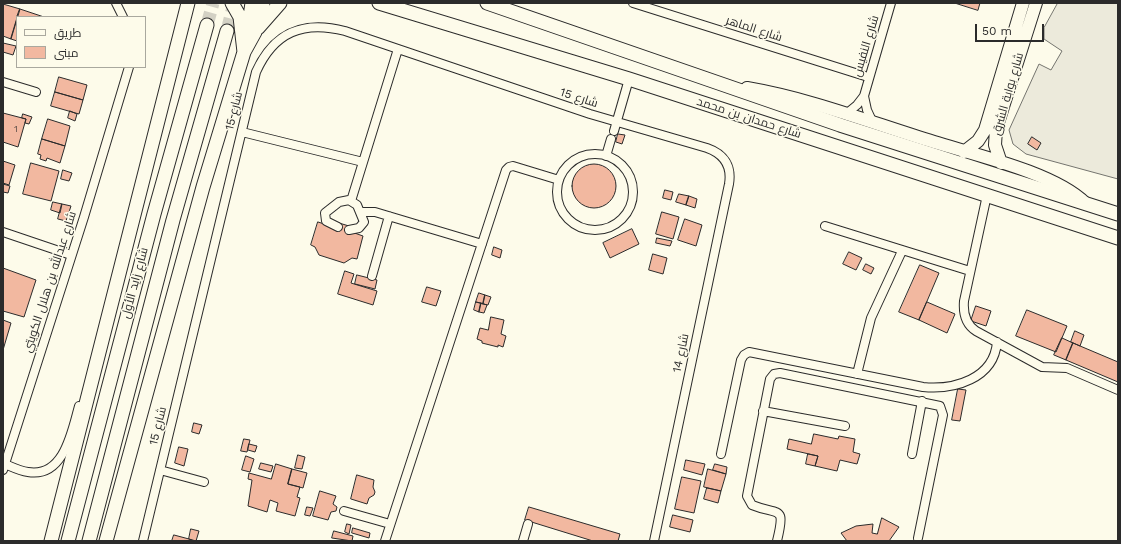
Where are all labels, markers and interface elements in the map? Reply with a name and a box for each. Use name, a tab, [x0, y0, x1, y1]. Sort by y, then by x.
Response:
street label: شارع الماهر	[724, 13, 784, 45]
street label: شارع النفيس	[850, 14, 882, 78]
legend	[16, 16, 146, 68]
scale bar	[977, 16, 1046, 42]
text: 50 m	[982, 24, 1012, 38]
text: طريق	[54, 26, 81, 40]
text: مبنى	[54, 46, 79, 60]
street label: شارع بوابة الشرق	[989, 51, 1027, 137]
street label: شارع 15	[558, 85, 600, 111]
street label: شارع 15	[222, 90, 246, 132]
street label: شارع حمدان بن محمد	[695, 94, 803, 142]
house number: 1	[14, 123, 18, 135]
street label: شارع عبدالله بن هلال الكويتي	[20, 210, 80, 354]
street label: شارع زايد الأول	[119, 246, 151, 320]
street label: شارع 14	[670, 332, 692, 374]
street label: شارع 15	[146, 405, 170, 447]

